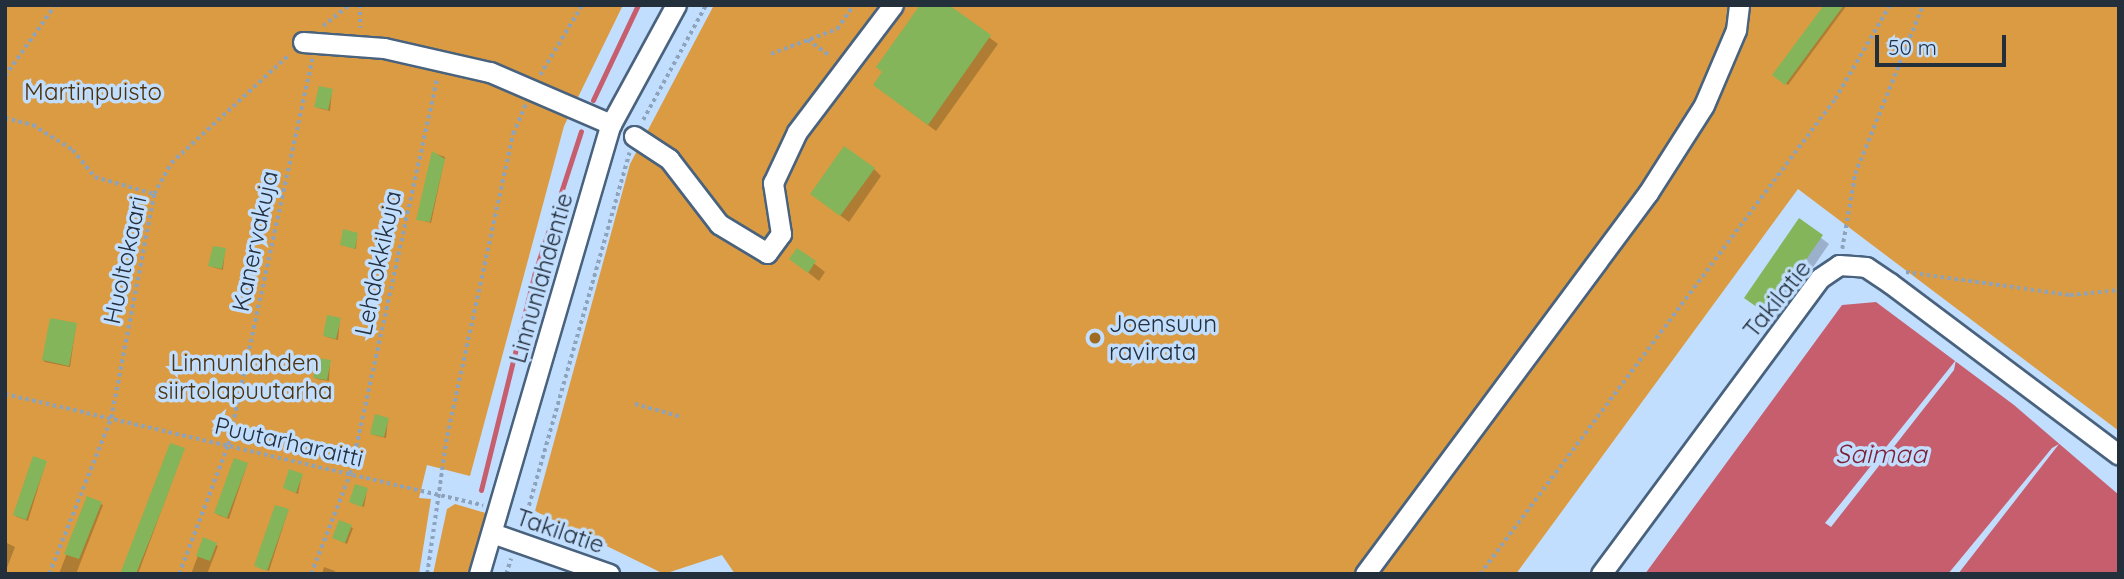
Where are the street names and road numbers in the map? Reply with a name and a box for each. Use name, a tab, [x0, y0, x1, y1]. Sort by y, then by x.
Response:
street label: Kanervakuja	[226, 168, 284, 314]
street label: Lehdokkikuja	[349, 188, 407, 338]
street label: Linnunlahdentie	[503, 190, 579, 366]
street label: Huoltokaari	[97, 194, 153, 326]
street label: Takilatie	[1737, 254, 1817, 344]
street label: Puutarharaitti	[212, 411, 366, 473]
street label: Takilatie	[512, 502, 608, 560]

